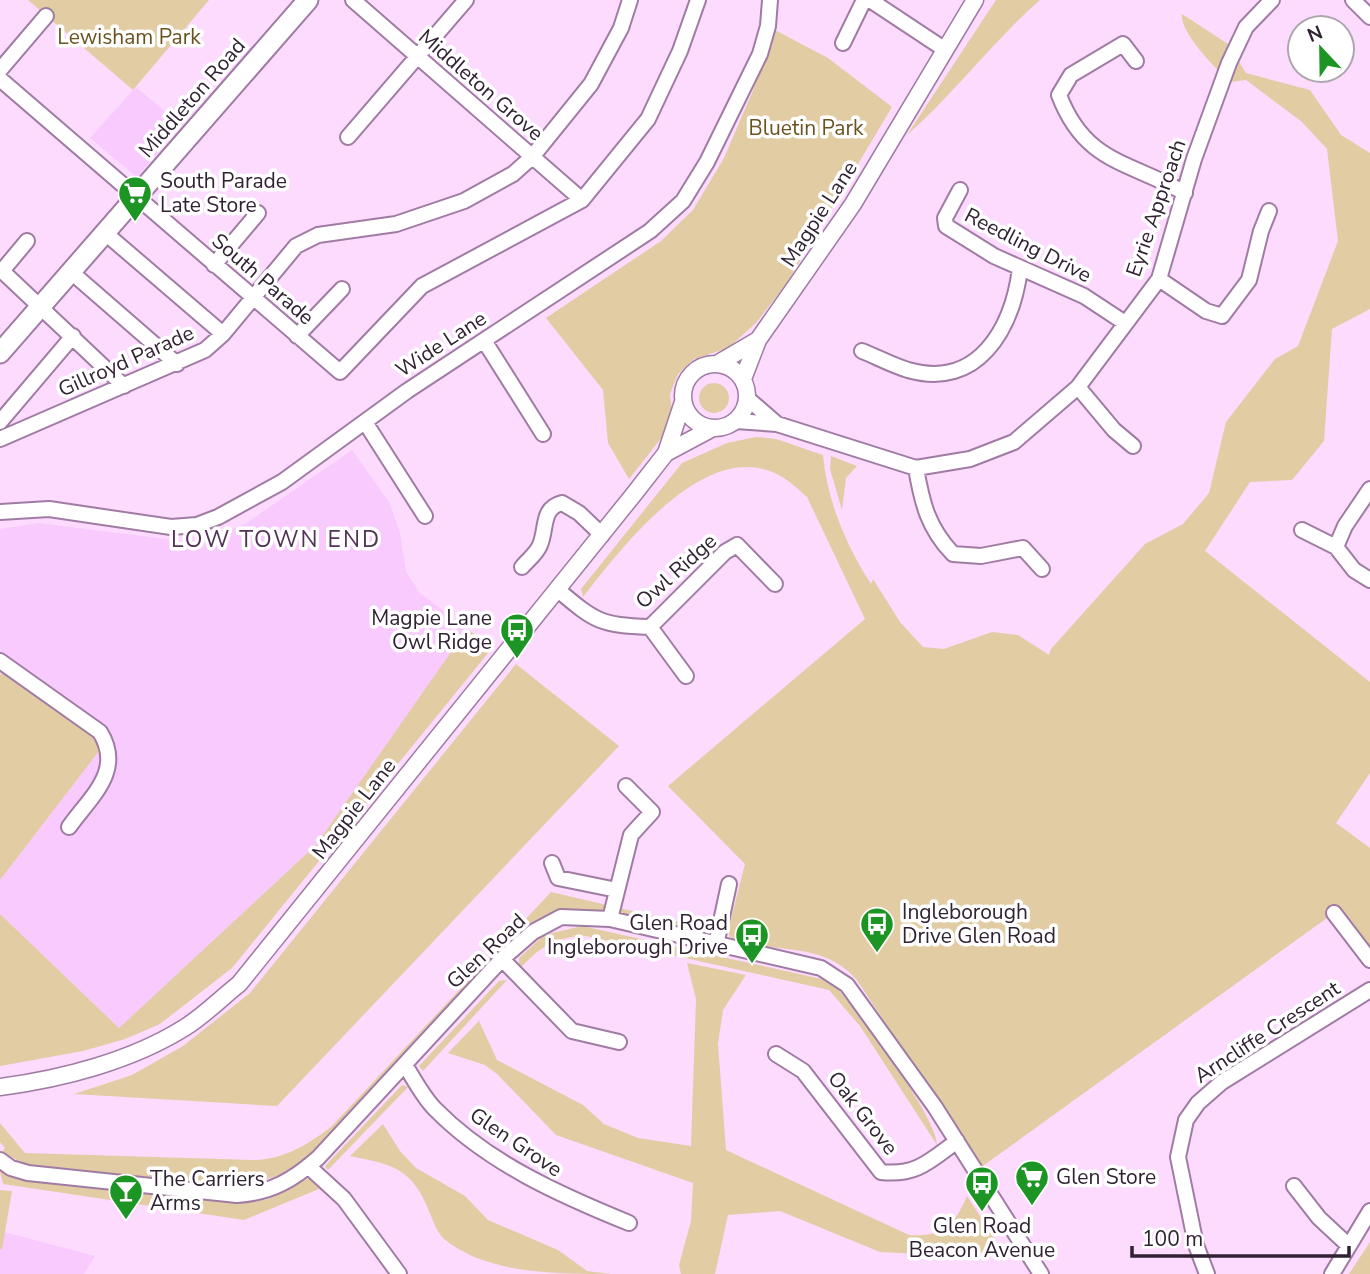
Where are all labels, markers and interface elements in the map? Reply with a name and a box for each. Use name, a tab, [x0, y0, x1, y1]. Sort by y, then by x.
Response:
north arrow	[1286, 14, 1356, 84]
text: N	[1304, 19, 1326, 49]
park label: Lewisham Park	[57, 23, 201, 51]
street label: Middleton Grove	[413, 23, 549, 147]
street label: Middleton Road	[132, 32, 252, 164]
park label: Bluetin Park	[749, 114, 864, 142]
street label: Eyrie Approach	[1119, 136, 1193, 280]
street label: Magpie Lane	[774, 156, 864, 272]
place label: South Parade Late Store	[160, 167, 287, 219]
supermarket icon: South Parade Late Store	[116, 174, 154, 223]
street label: Reedling Drive	[960, 201, 1096, 289]
street label: South Parade	[206, 227, 320, 331]
street label: Wide Lane	[390, 304, 492, 384]
street label: Gillroyd Parade	[54, 319, 198, 403]
district label: LOW TOWN END	[171, 524, 381, 555]
street label: Owl Ridge	[629, 527, 723, 615]
place label: Magpie Lane Owl Ridge	[371, 604, 492, 656]
bus stop icon: Magpie Lane Owl Ridge	[498, 611, 536, 660]
street label: Magpie Lane	[306, 753, 402, 865]
place label: Ingleborough Drive Glen Road	[902, 898, 1056, 950]
bus stop icon: Ingleborough Drive Glen Road	[858, 905, 896, 954]
street label: Glen Road	[440, 907, 532, 995]
place label: Glen Road Ingleborough Drive	[547, 909, 728, 961]
bus stop icon: Glen Road Ingleborough Drive	[733, 916, 771, 965]
street label: Arncliffe Crescent	[1189, 974, 1346, 1090]
street label: Oak Grove	[821, 1065, 905, 1161]
street label: Glen Grove	[464, 1101, 568, 1183]
supermarket icon: Glen Store	[1013, 1158, 1051, 1207]
place label: Glen Store	[1056, 1163, 1156, 1191]
bus stop icon: Glen Road Beacon Avenue	[963, 1164, 1001, 1213]
place label: The Carriers Arms	[150, 1165, 265, 1217]
bar icon: The Carriers Arms	[107, 1172, 145, 1221]
place label: Glen Road Beacon Avenue	[909, 1212, 1055, 1264]
scale bar	[1132, 1214, 1349, 1258]
text: 100 m	[1142, 1225, 1203, 1253]

